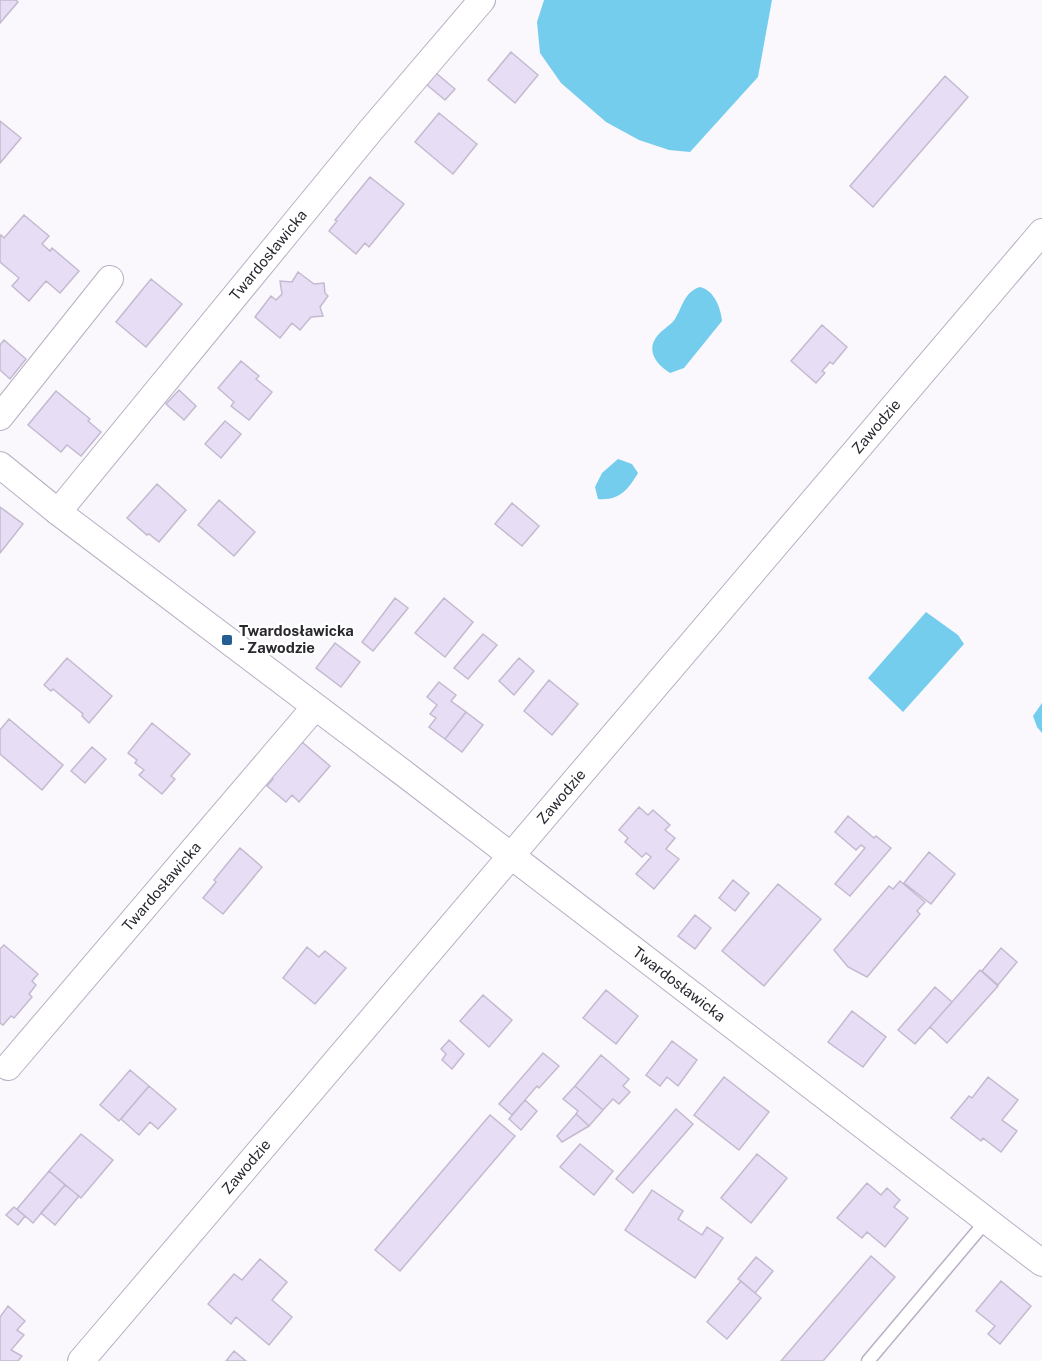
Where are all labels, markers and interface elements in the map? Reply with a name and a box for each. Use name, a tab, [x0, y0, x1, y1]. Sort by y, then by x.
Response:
street label: Twardosławicka	[226, 206, 310, 304]
street label: Zawodzie	[848, 396, 904, 457]
place label: Twardosławicka - Zawodzie	[239, 622, 354, 656]
marker: Twardosławicka - Zawodzie	[220, 633, 234, 647]
street label: Zawodzie	[533, 766, 589, 827]
street label: Twardosławicka	[119, 838, 204, 934]
street label: Twardosławicka	[630, 943, 729, 1025]
street label: Zawodzie	[218, 1136, 274, 1197]

